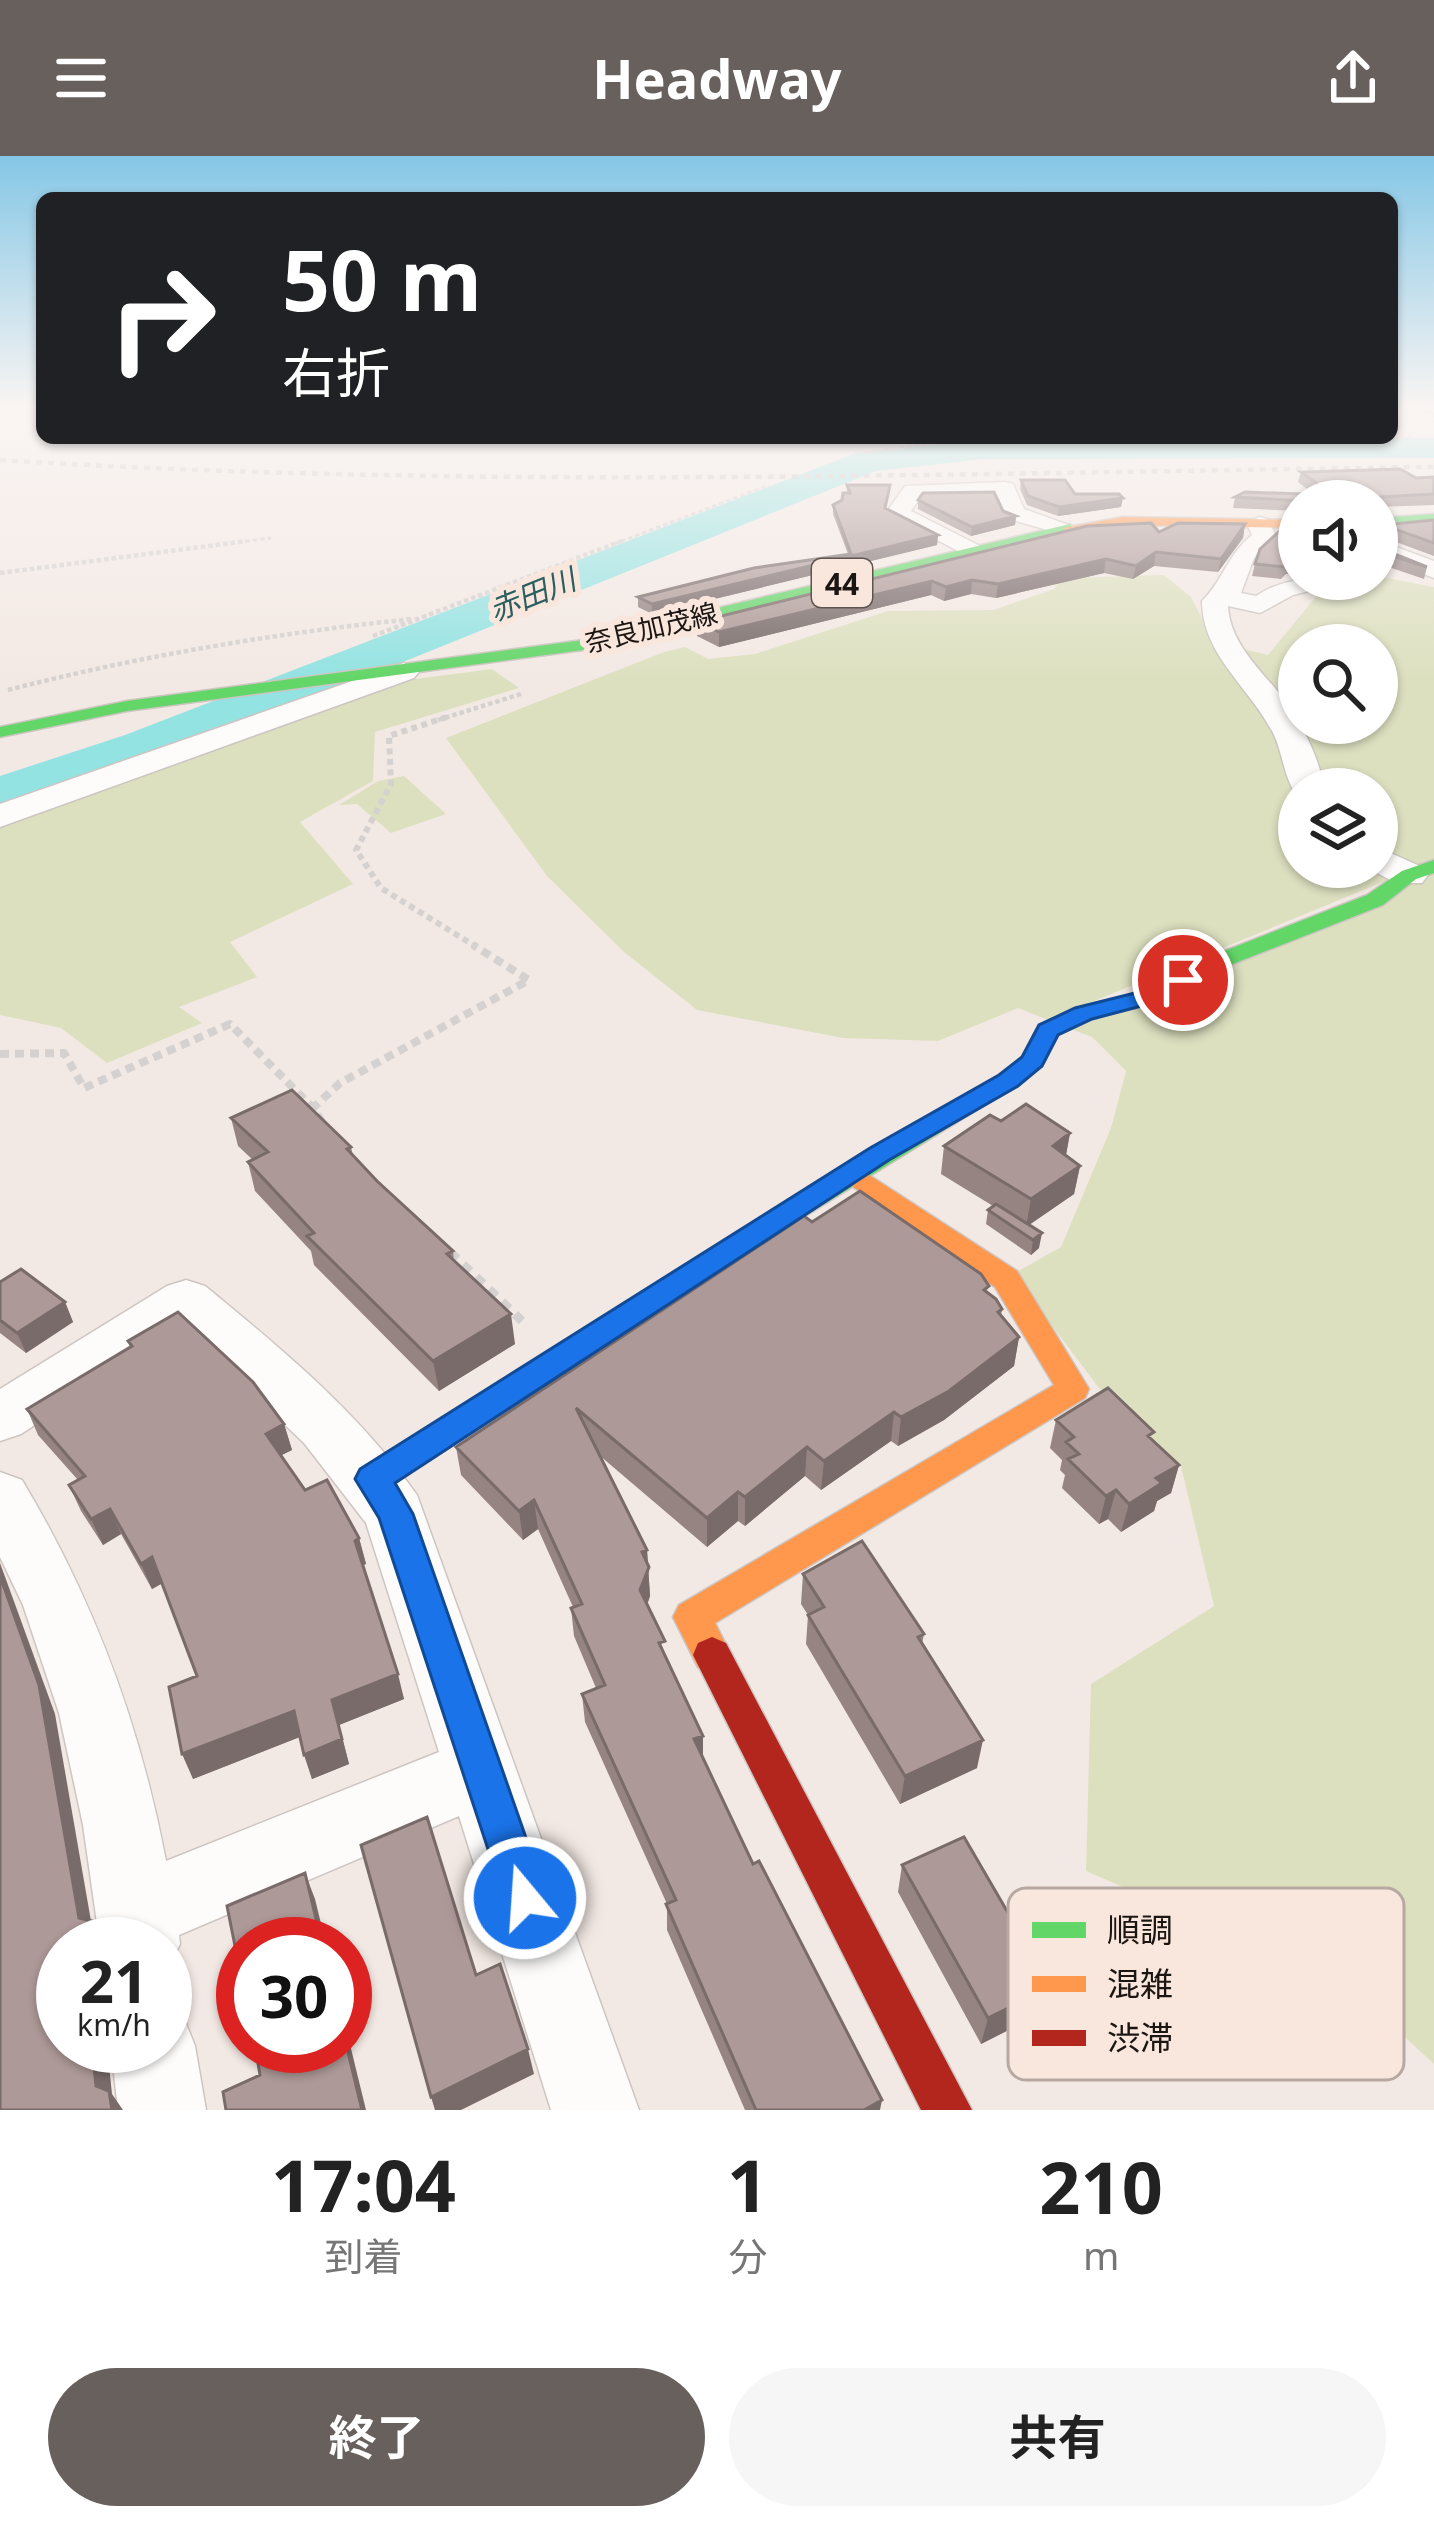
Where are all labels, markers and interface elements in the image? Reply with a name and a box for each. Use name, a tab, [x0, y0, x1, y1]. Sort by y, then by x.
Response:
text: Headway	[592, 41, 842, 115]
icon: menu	[48, 45, 114, 111]
icon: share	[1320, 45, 1386, 111]
text: 50 m	[282, 221, 482, 336]
icon: right	[84, 240, 240, 396]
text: 右折	[282, 335, 390, 409]
map controls	[1278, 480, 1398, 888]
button: sound	[1278, 480, 1398, 600]
water label: 赤田川	[483, 557, 584, 630]
road number: 44	[812, 559, 872, 607]
street label: 奈良加茂線	[581, 594, 721, 660]
button: search	[1278, 624, 1398, 744]
button: layers	[1278, 768, 1398, 888]
pin	[1132, 929, 1234, 1031]
icon: arrive	[1150, 947, 1216, 1013]
position arrow	[462, 1835, 588, 1961]
legend	[1008, 1888, 1404, 2080]
text: 順調	[1107, 1907, 1173, 1952]
speed limit sign: 30	[216, 1917, 372, 2073]
text: 21	[80, 1939, 148, 2021]
text: 混雑	[1107, 1961, 1173, 2006]
text: km/h	[77, 2004, 151, 2045]
text: 渋滞	[1107, 2015, 1173, 2060]
text: 17:04	[271, 2135, 456, 2233]
text: 1	[727, 2135, 768, 2233]
text: 210	[1039, 2137, 1163, 2235]
text: m	[1083, 2228, 1119, 2281]
text: 到着	[325, 2229, 403, 2282]
text: 分	[728, 2229, 767, 2282]
button: 終了	[48, 2368, 705, 2506]
button: 共有	[729, 2368, 1386, 2506]

